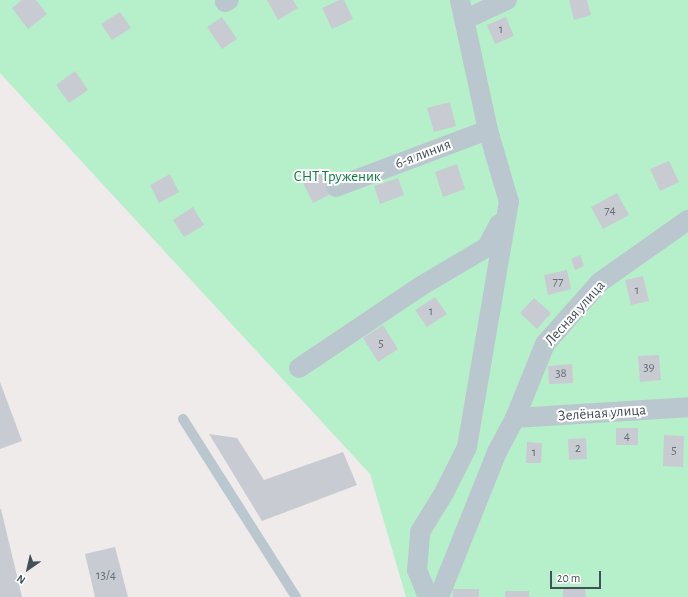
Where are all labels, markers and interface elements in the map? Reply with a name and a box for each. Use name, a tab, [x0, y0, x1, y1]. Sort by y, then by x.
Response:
house number: 1	[499, 22, 503, 38]
street label: 6-я линия	[393, 135, 453, 173]
park label: СНТ Труженик	[293, 168, 381, 186]
house number: 74	[604, 203, 616, 219]
house number: 77	[553, 274, 563, 290]
street label: Лесная улица	[541, 277, 609, 349]
house number: 1	[635, 283, 639, 299]
house number: 1	[429, 304, 433, 320]
house number: 5	[378, 336, 384, 352]
house number: 39	[643, 360, 655, 376]
house number: 38	[555, 366, 567, 382]
street label: Зелёная улица	[557, 401, 647, 425]
house number: 4	[624, 429, 630, 445]
house number: 2	[575, 441, 581, 457]
house number: 5	[671, 443, 677, 459]
house number: 1	[532, 445, 536, 461]
north arrow	[8, 549, 48, 589]
scale bar	[552, 563, 603, 589]
house number: 13/4	[96, 568, 116, 584]
text: 20 m	[557, 572, 580, 584]
text: N	[15, 573, 27, 586]

